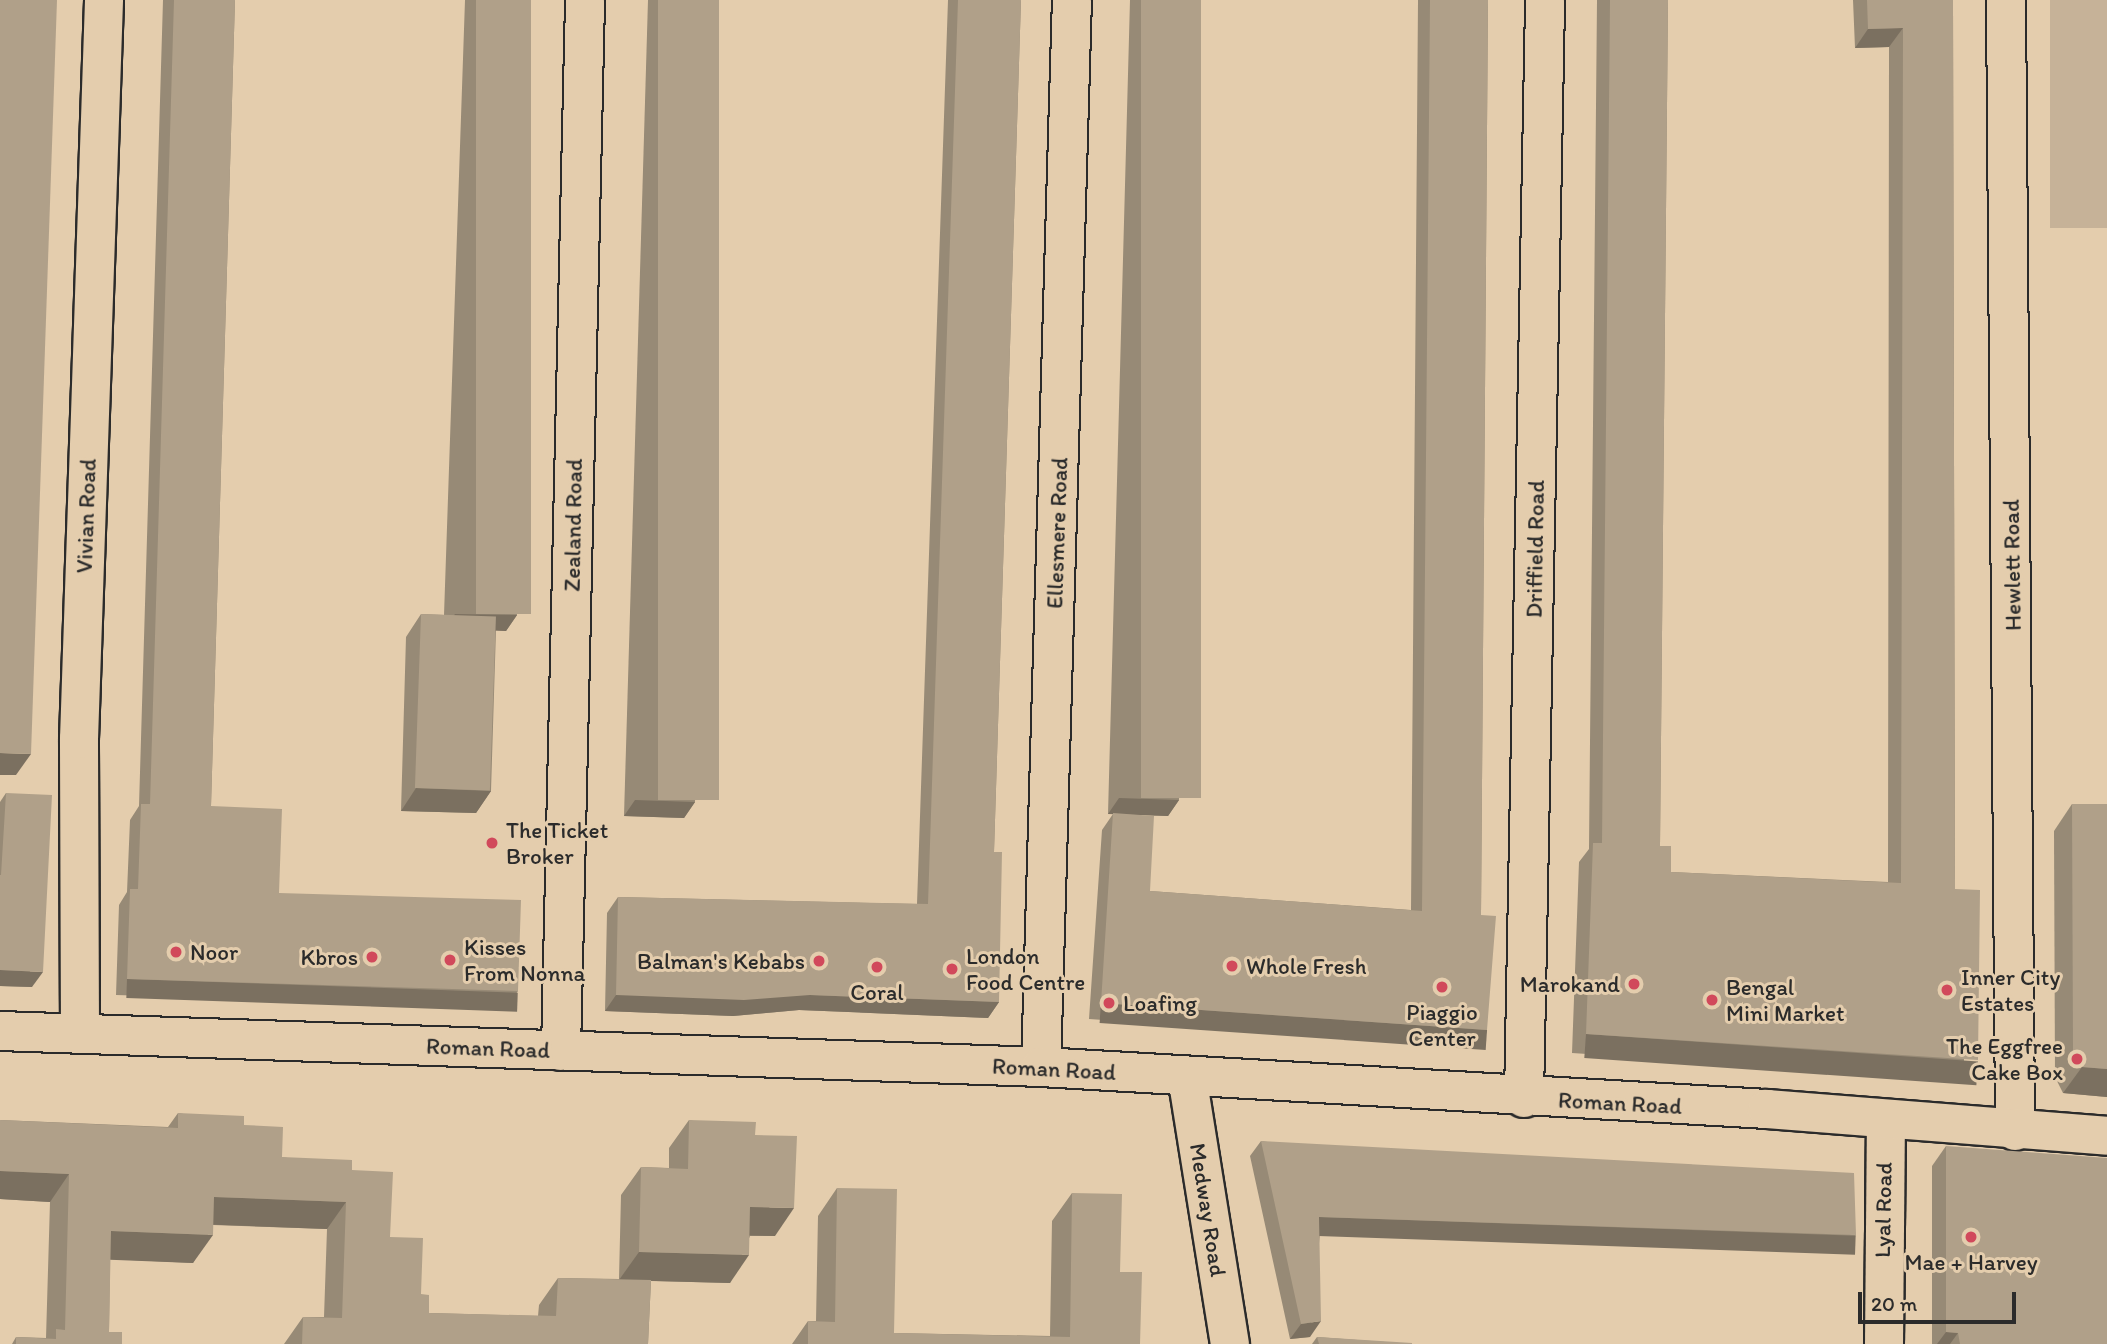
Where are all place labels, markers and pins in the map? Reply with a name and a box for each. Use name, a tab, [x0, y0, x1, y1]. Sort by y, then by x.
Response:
place label: The Ticket Broker	[506, 816, 608, 870]
marker: The Ticket Broker	[484, 835, 500, 851]
place label: Kisses From Nonna	[464, 933, 584, 987]
place label: Noor	[190, 938, 238, 966]
place label: London Food Centre	[966, 942, 1086, 996]
place label: Kbros	[301, 943, 358, 971]
marker: Noor	[168, 944, 184, 960]
place label: Balman's Kebabs	[638, 947, 805, 975]
marker: Kbros	[364, 949, 380, 965]
marker: Kisses From Nonna	[442, 952, 458, 968]
place label: Whole Fresh	[1246, 952, 1367, 980]
marker: Balman's Kebabs	[811, 953, 827, 969]
marker: Whole Fresh	[1224, 958, 1240, 974]
marker: Coral	[869, 959, 885, 975]
marker: London Food Centre	[944, 961, 960, 977]
place label: Inner City Estates	[1961, 963, 2060, 1017]
place label: Marokand	[1520, 970, 1620, 998]
place label: Bengal Mini Market	[1726, 973, 1845, 1027]
marker: Marokand	[1626, 976, 1642, 992]
place label: Coral	[850, 978, 904, 1006]
marker: Piaggio Center	[1434, 979, 1450, 995]
marker: Inner City Estates	[1939, 982, 1955, 998]
place label: Loafing	[1123, 989, 1197, 1017]
marker: Bengal Mini Market	[1704, 992, 1720, 1008]
marker: Loafing	[1101, 995, 1117, 1011]
place label: Piaggio Center	[1406, 998, 1478, 1052]
place label: The Eggfree Cake Box	[1946, 1032, 2063, 1086]
marker: The Eggfree Cake Box	[2069, 1051, 2085, 1067]
marker: Mae + Harvey	[1963, 1229, 1979, 1245]
place label: Mae + Harvey	[1904, 1248, 2038, 1276]

